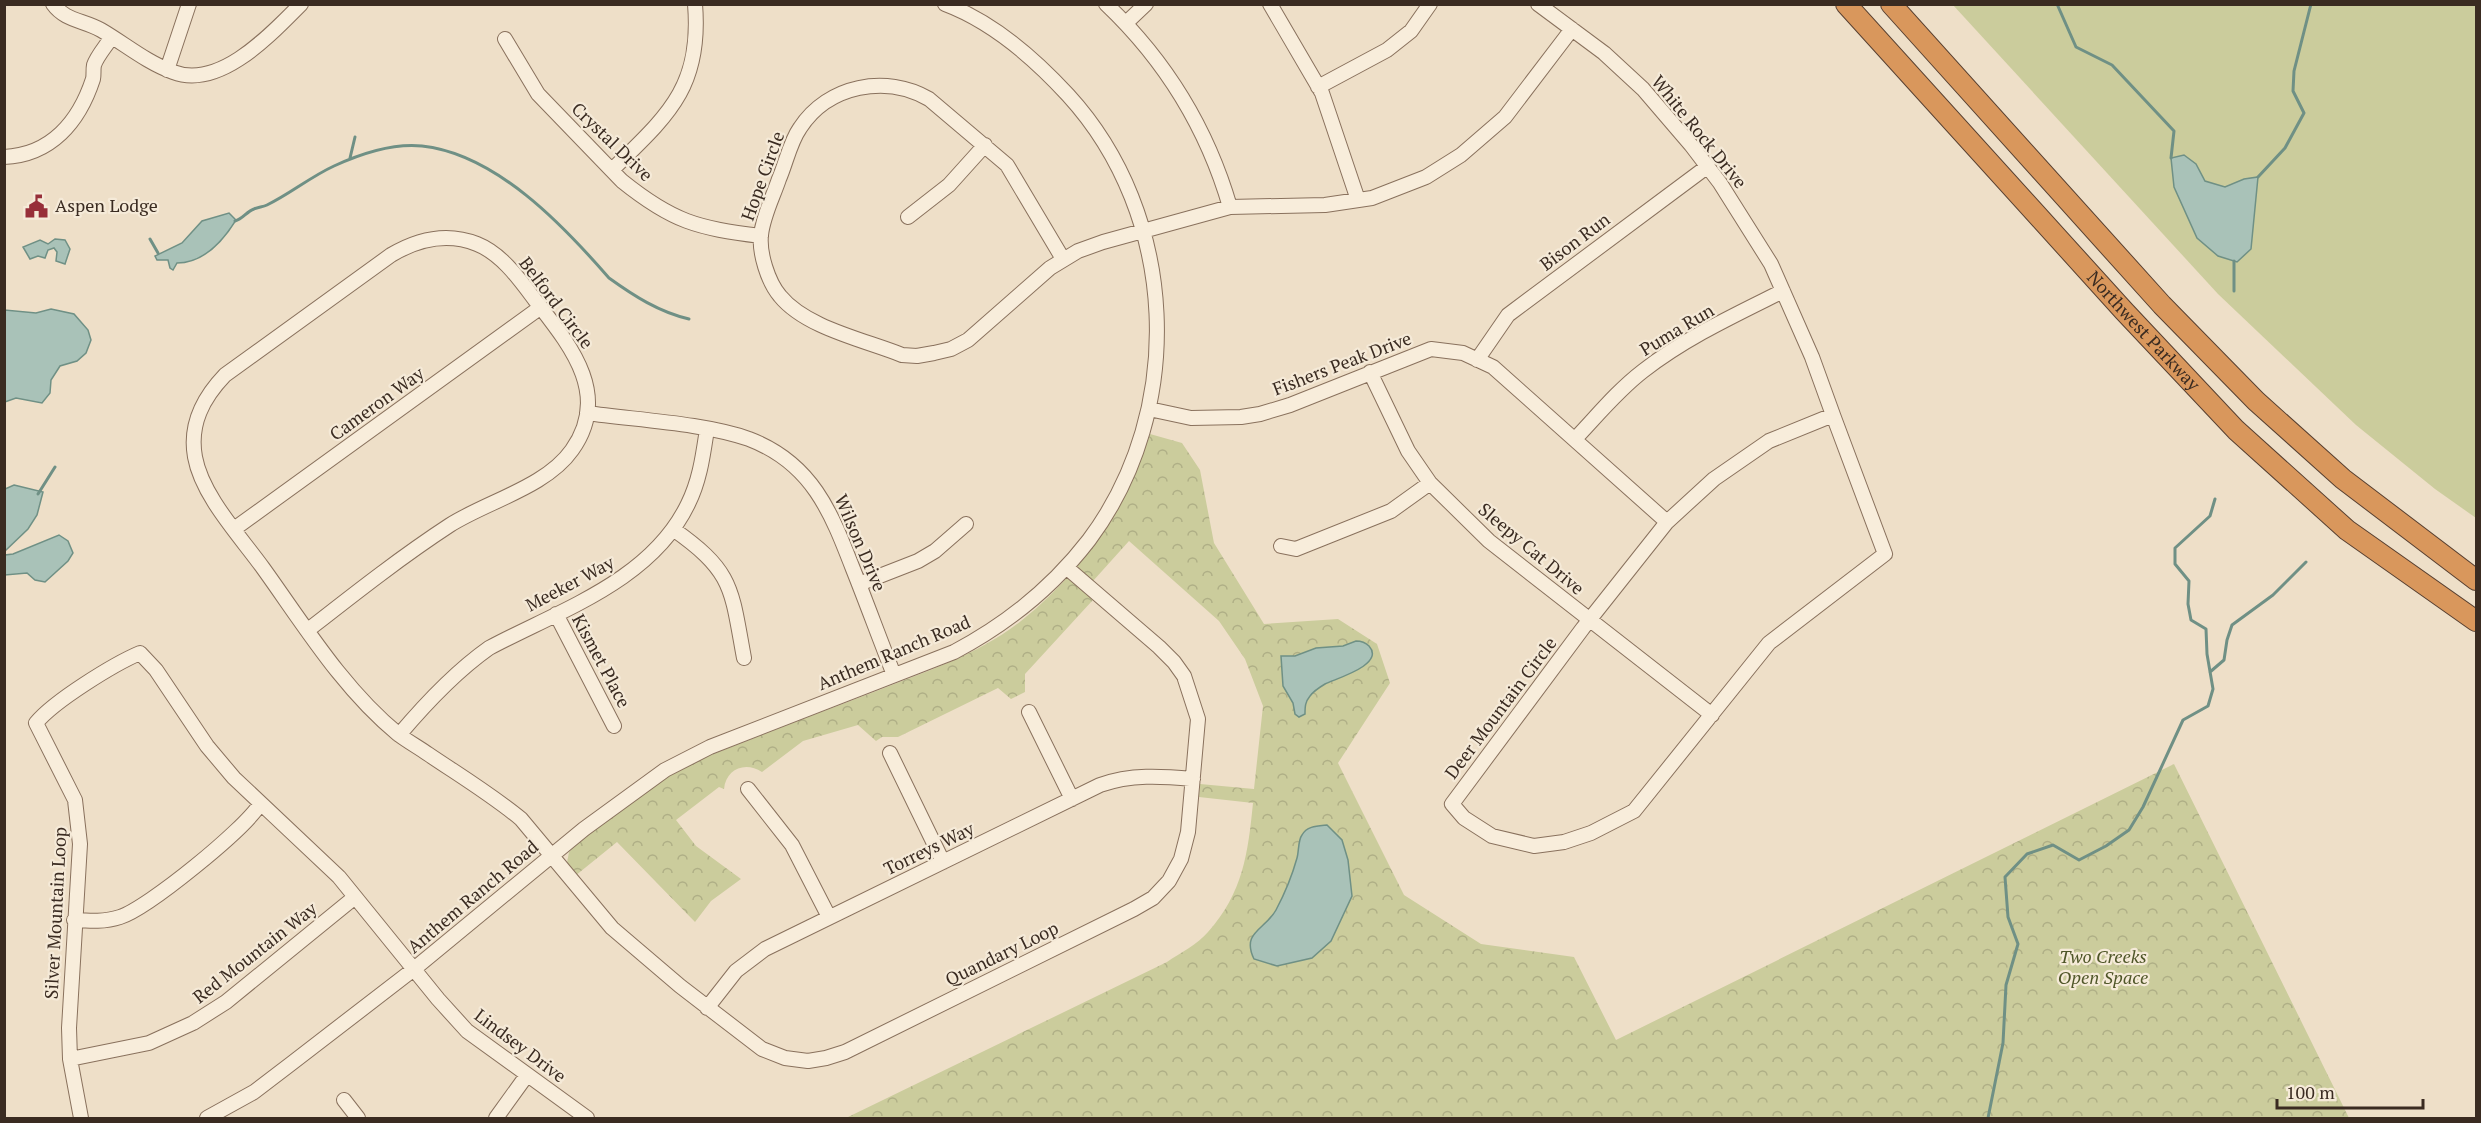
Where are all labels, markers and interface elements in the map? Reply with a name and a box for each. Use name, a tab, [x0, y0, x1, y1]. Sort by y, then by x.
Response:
street label: White Rock Drive	[1647, 70, 1753, 193]
street label: Crystal Drive	[567, 96, 659, 186]
street label: Hope Circle	[735, 128, 789, 224]
public building icon: Aspen Lodge	[24, 193, 50, 219]
place label: Aspen Lodge	[55, 193, 158, 217]
street label: Bison Run	[1535, 207, 1615, 275]
street label: Belford Circle	[514, 251, 599, 353]
street label: Northwest Parkway	[2082, 265, 2206, 396]
street label: Puma Run	[1635, 297, 1718, 361]
street label: Fishers Peak Drive	[1269, 326, 1414, 401]
street label: Cameron Way	[324, 360, 429, 446]
street label: Wilson Drive	[830, 490, 892, 595]
street label: Sleepy Cat Drive	[1474, 497, 1590, 600]
street label: Meeker Way	[521, 549, 619, 616]
street label: Kismet Place	[567, 609, 637, 712]
street label: Anthem Ranch Road	[813, 609, 974, 695]
street label: Deer Mountain Circle	[1439, 632, 1561, 783]
street label: Torreys Way	[879, 816, 978, 880]
street label: Silver Mountain Loop	[39, 826, 71, 1000]
street label: Anthem Ranch Road	[402, 834, 543, 958]
street label: Red Mountain Way	[187, 896, 322, 1008]
street label: Quandary Loop	[941, 915, 1062, 991]
park label: Two Creeks Open Space	[2058, 944, 2148, 989]
street label: Lindsey Drive	[470, 1003, 571, 1088]
scale bar	[2277, 1072, 2422, 1110]
text: 100 m	[2286, 1080, 2335, 1104]

